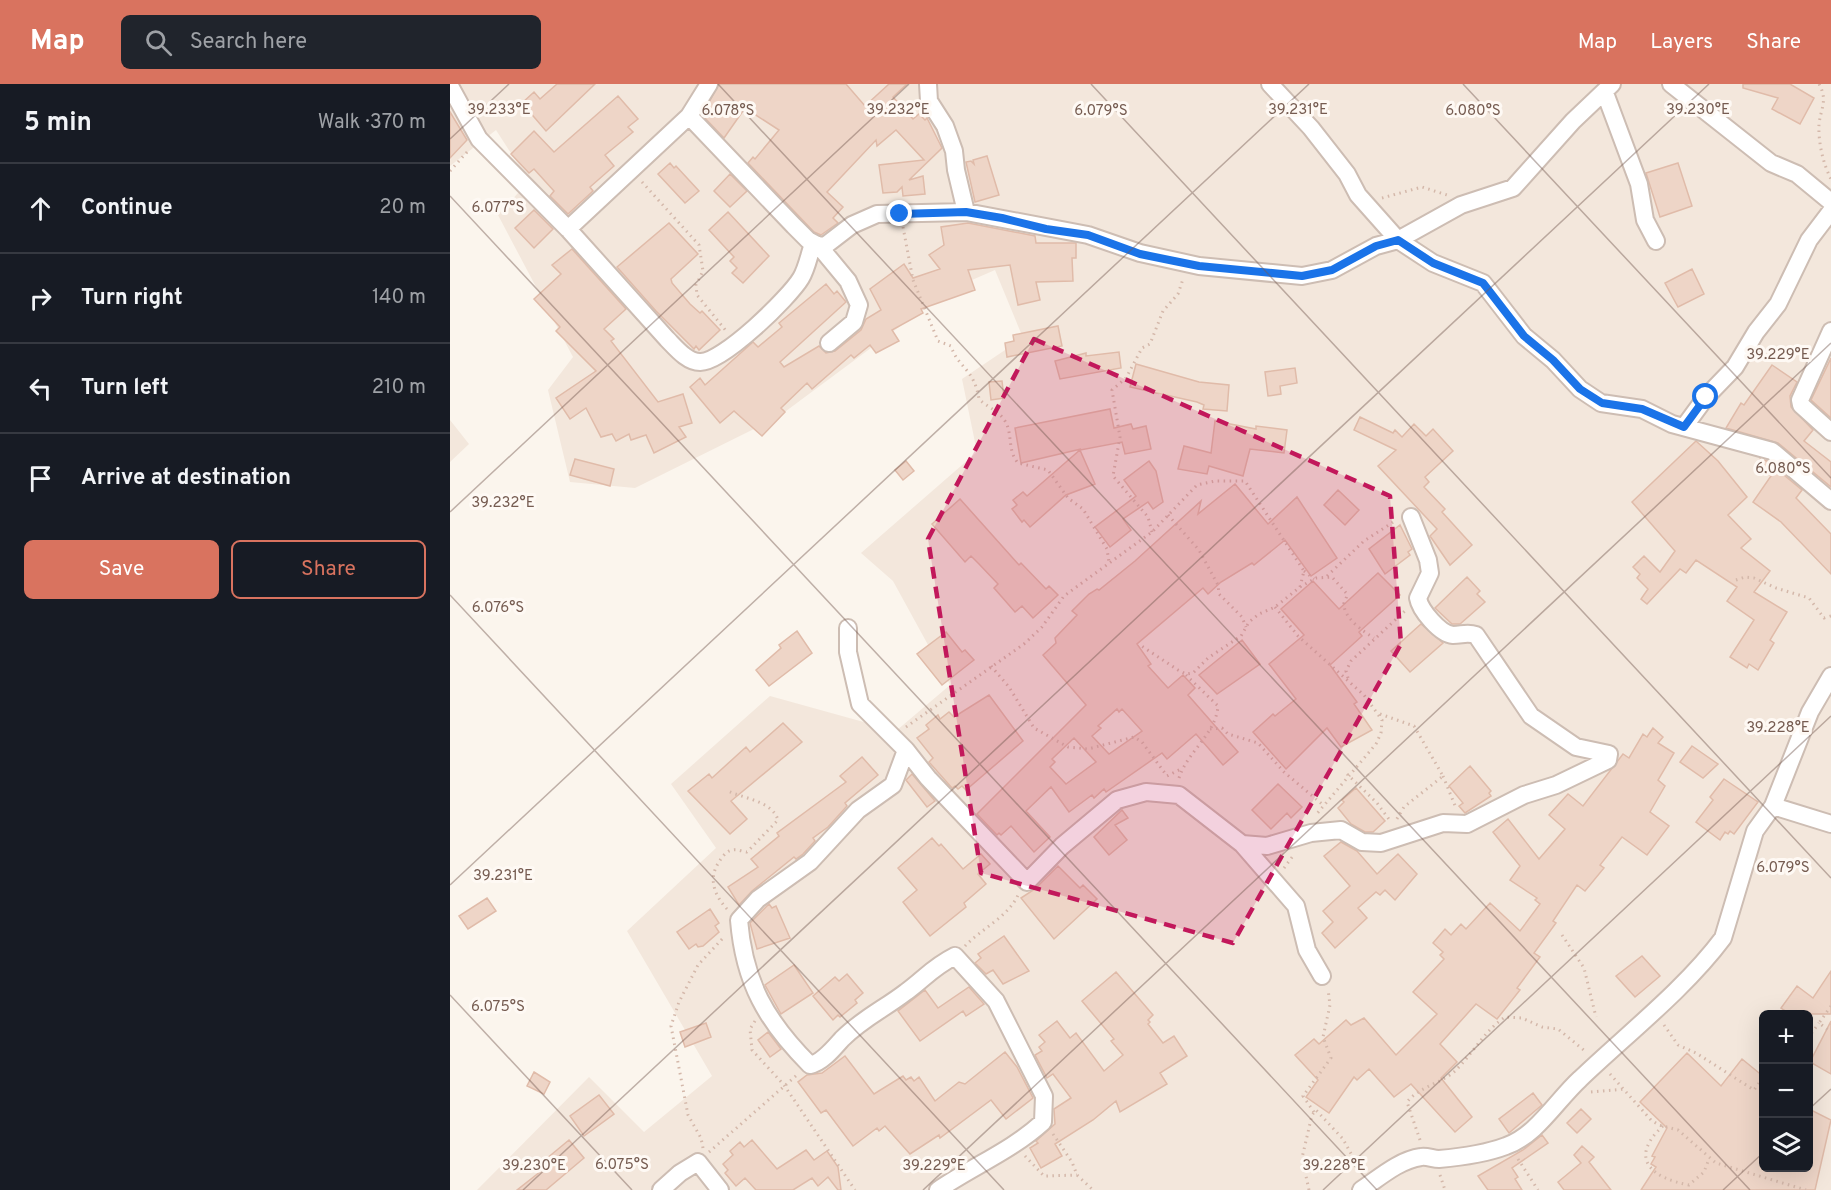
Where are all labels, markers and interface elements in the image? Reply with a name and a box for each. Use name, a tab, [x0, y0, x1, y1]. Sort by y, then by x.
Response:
search box	[121, 15, 541, 69]
text: Map	[30, 24, 85, 60]
icon: search	[142, 26, 175, 59]
text: Search here	[190, 29, 307, 56]
text: Map	[1578, 29, 1617, 56]
text: Layers	[1650, 29, 1713, 56]
text: Share	[1746, 29, 1801, 56]
text: 39.233°E	[467, 101, 531, 120]
text: 39.232°E	[866, 101, 930, 120]
text: 39.231°E	[1268, 101, 1328, 120]
text: 39.230°E	[1666, 101, 1730, 120]
text: 6.078°S	[701, 102, 755, 121]
text: 6.079°S	[1074, 102, 1128, 121]
text: 6.080°S	[1445, 102, 1501, 121]
text: 5 min	[24, 107, 92, 140]
text: Walk · 370 m	[318, 110, 426, 136]
icon: ahead	[24, 192, 57, 225]
text: Continue	[81, 195, 172, 222]
text: 20 m	[379, 195, 426, 221]
text: 6.077°S	[472, 199, 524, 218]
route end	[886, 200, 912, 226]
icon: right	[24, 282, 57, 315]
text: Turn right	[81, 285, 183, 312]
text: 140 m	[372, 285, 426, 311]
text: 39.229°E	[1746, 346, 1810, 365]
icon: left	[24, 372, 57, 405]
text: Turn left	[81, 375, 169, 402]
text: 210 m	[372, 375, 426, 401]
route start	[1692, 383, 1718, 409]
text: 6.080°S	[1755, 460, 1811, 479]
icon: arrive	[24, 462, 57, 495]
text: Arrive at destination	[81, 465, 291, 492]
text: 39.232°E	[471, 494, 535, 513]
button: Save	[24, 540, 219, 599]
button: Share	[231, 540, 426, 599]
text: 6.076°S	[472, 599, 524, 618]
text: 39.228°E	[1746, 719, 1810, 738]
text: 6.079°S	[1756, 859, 1810, 878]
text: 39.231°E	[473, 867, 533, 886]
text: 6.075°S	[471, 998, 525, 1017]
map controls	[1759, 1010, 1813, 1172]
button: +	[1759, 1010, 1813, 1064]
button: −	[1759, 1064, 1813, 1118]
button: layers	[1759, 1118, 1813, 1172]
text: 6.075°S	[595, 1156, 649, 1175]
text: 39.230°E	[502, 1157, 566, 1176]
text: 39.229°E	[902, 1157, 966, 1176]
text: 39.228°E	[1302, 1157, 1366, 1176]

